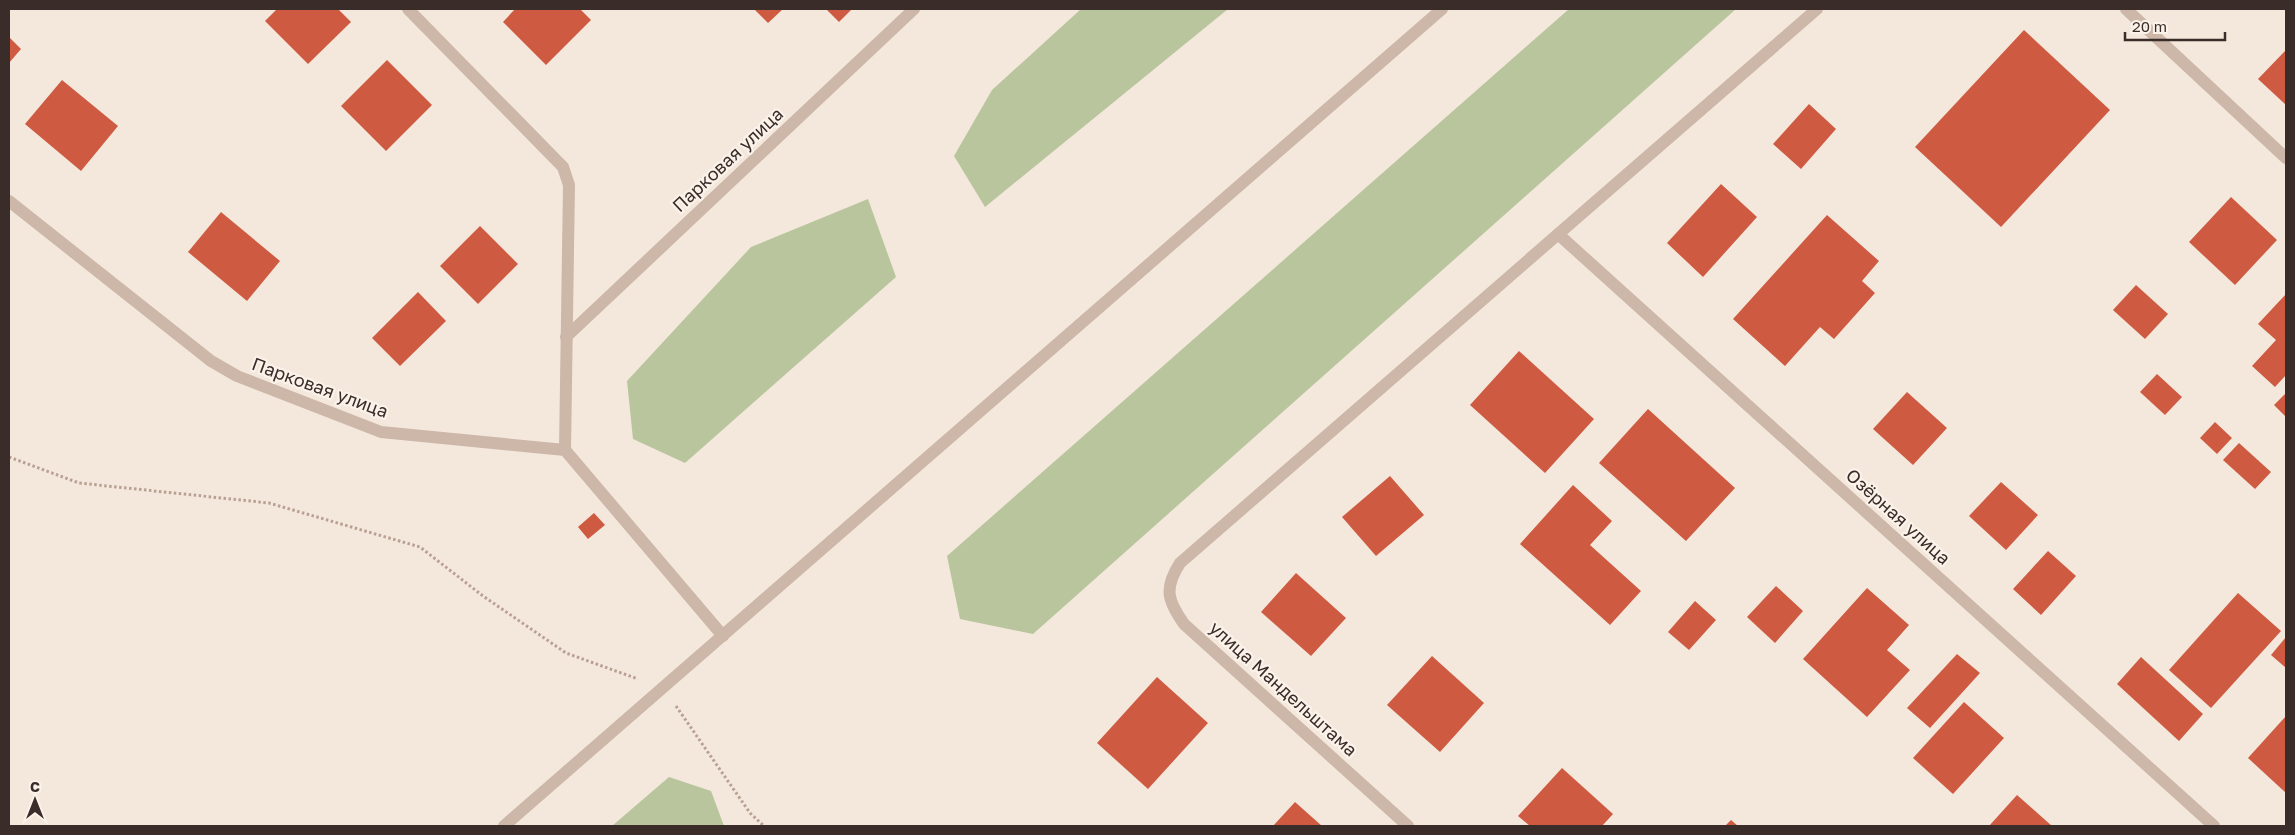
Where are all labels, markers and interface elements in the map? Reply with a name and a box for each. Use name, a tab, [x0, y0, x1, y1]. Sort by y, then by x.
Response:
scale bar	[2125, 10, 2225, 42]
text: 20 m	[2132, 17, 2167, 35]
street label: Парковая улица	[667, 102, 787, 216]
street label: Парковая улица	[249, 352, 391, 422]
street label: Озёрная улица	[1842, 464, 1955, 569]
street label: улица Мандельштама	[1205, 616, 1362, 760]
north arrow	[10, 775, 60, 825]
text: С	[30, 778, 40, 795]

